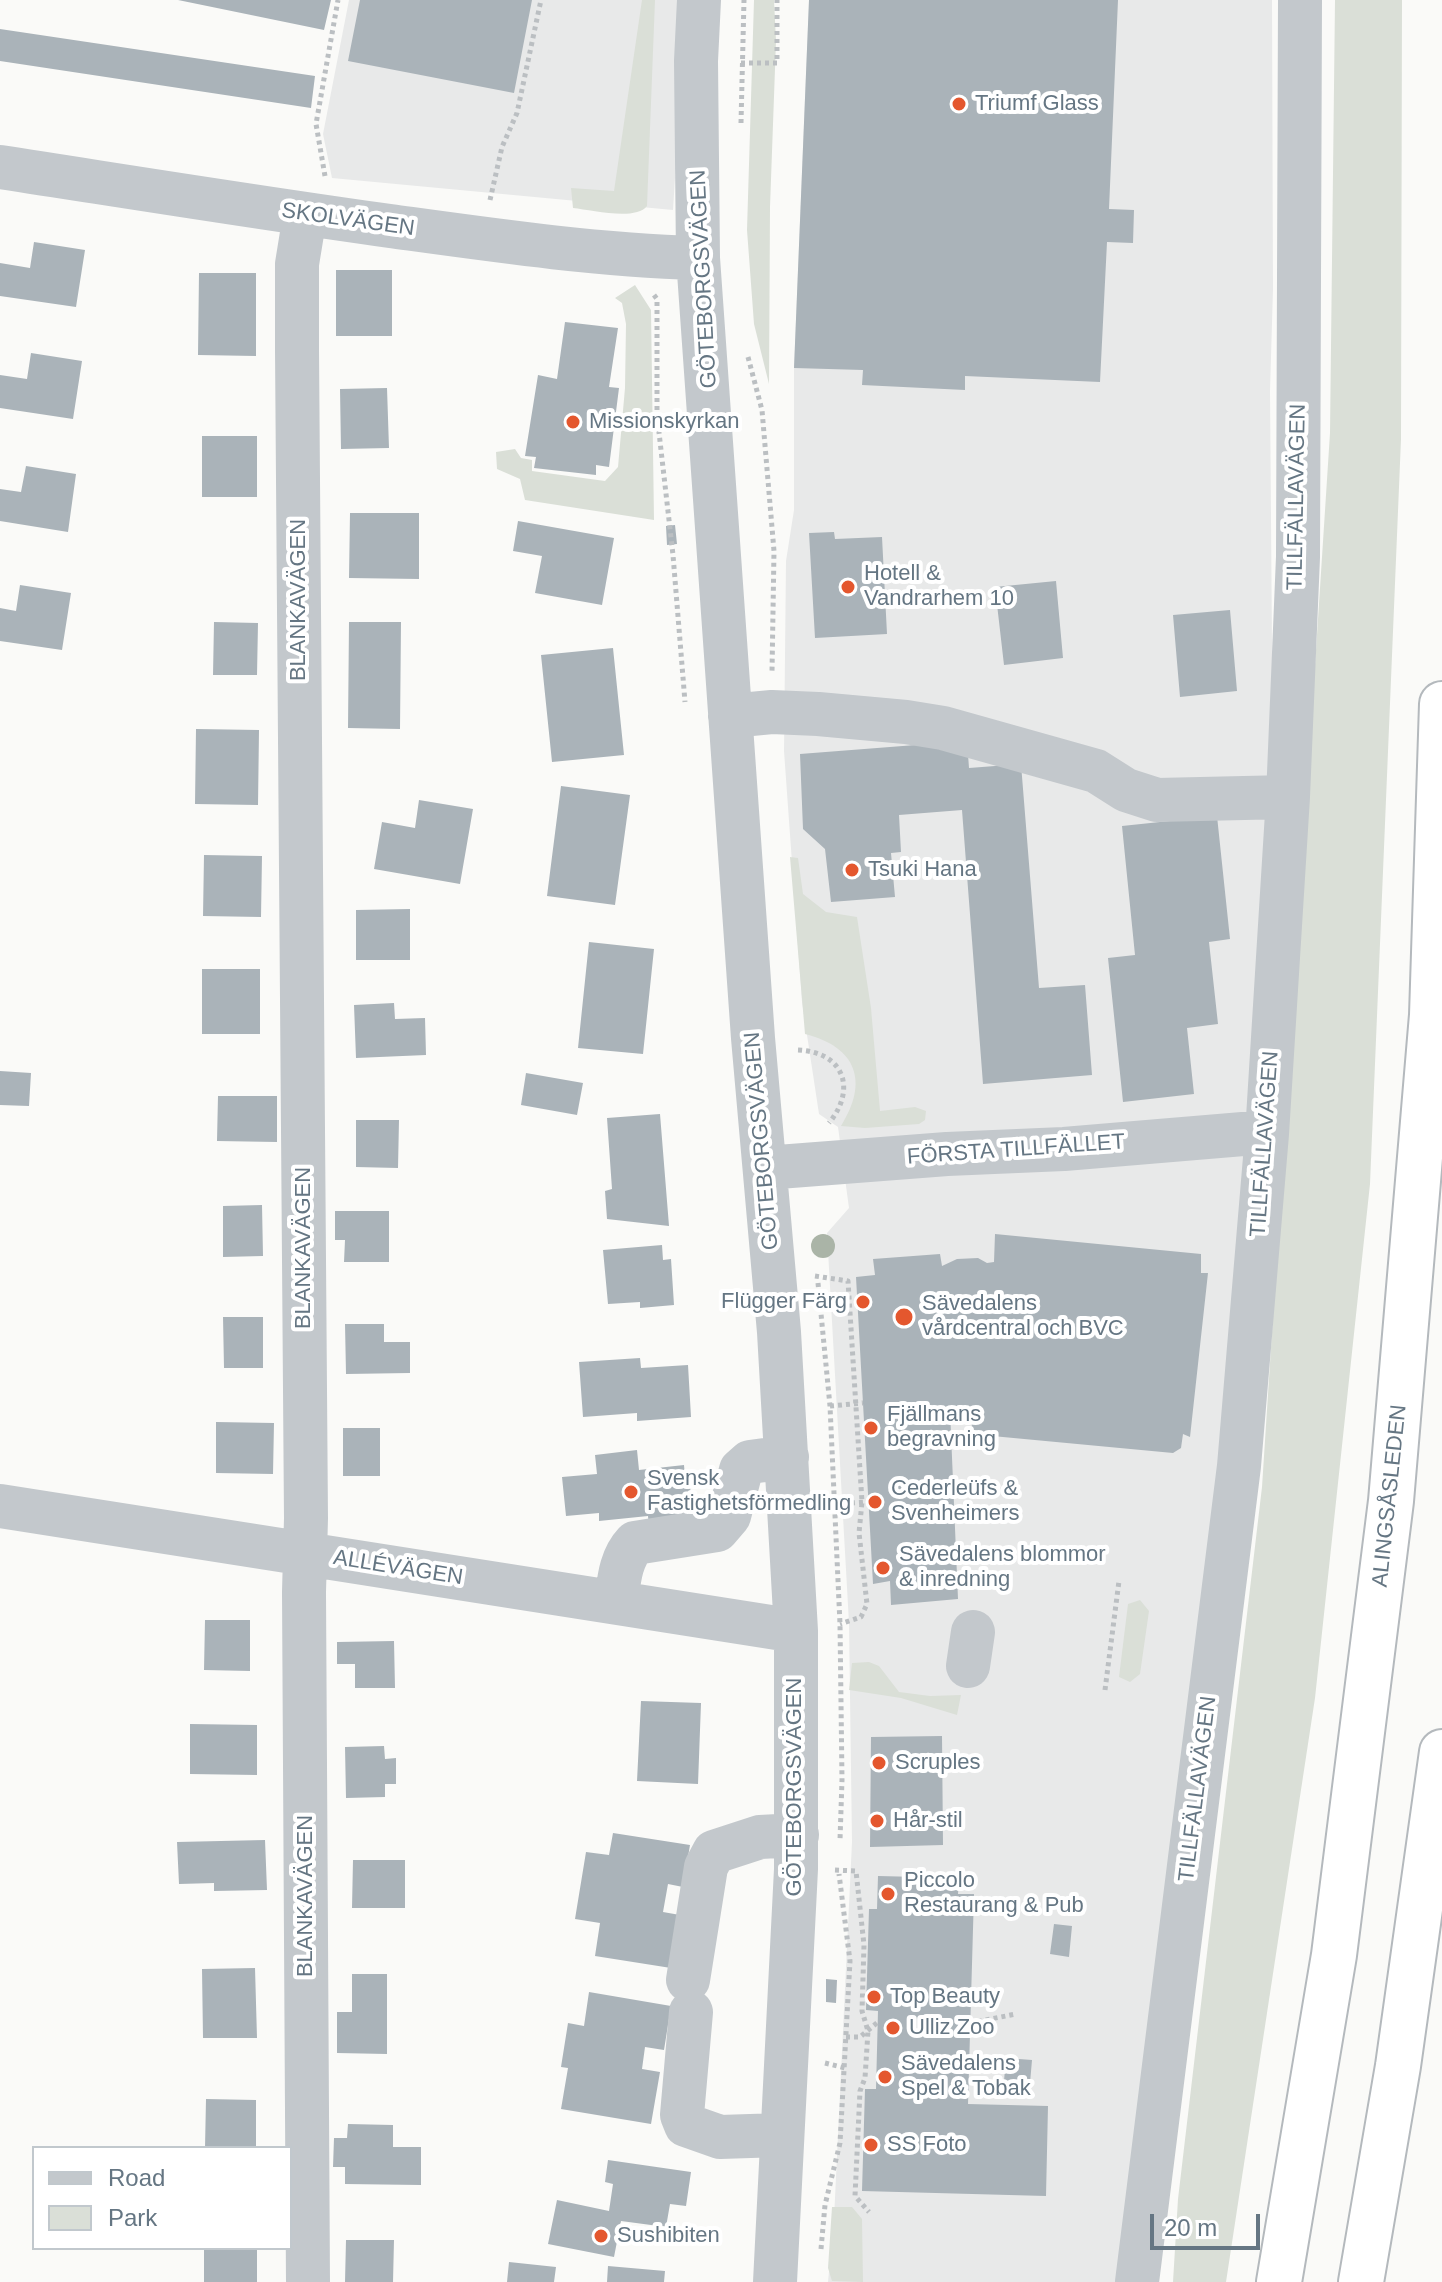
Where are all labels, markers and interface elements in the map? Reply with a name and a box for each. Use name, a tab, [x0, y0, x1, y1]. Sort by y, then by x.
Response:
place label: Triumf Glass	[975, 91, 1099, 117]
marker: Triumf Glass	[950, 95, 968, 113]
street label: GÖTEBORGSVÄGEN	[685, 169, 723, 389]
street label: SKOLVÄGEN	[280, 198, 416, 242]
street label: TILLFÄLLAVÄGEN	[1282, 403, 1312, 591]
place label: Missionskyrkan	[589, 409, 739, 435]
marker: Missionskyrkan	[564, 413, 582, 431]
street label: BLANKAVÄGEN	[286, 519, 312, 681]
place label: Hotell & Vandrarhem 10	[864, 561, 1014, 612]
marker: Hotell & Vandrarhem 10	[839, 578, 857, 596]
place label: Tsuki Hana	[868, 857, 977, 883]
marker: Tsuki Hana	[843, 861, 861, 879]
street label: GÖTEBORGSVÄGEN	[739, 1031, 785, 1251]
street label: TILLFÄLLAVÄGEN	[1245, 1050, 1285, 1238]
street label: FÖRSTA TILLFÄLLET	[906, 1129, 1126, 1171]
street label: BLANKAVÄGEN	[291, 1167, 317, 1329]
place label: Flügger Färg	[721, 1289, 847, 1315]
place label: Sävedalens vårdcentral och BVC	[922, 1291, 1124, 1342]
marker: Flügger Färg	[854, 1293, 872, 1311]
marker: Sävedalens vårdcentral och BVC	[893, 1306, 915, 1328]
place label: Fjällmans begravning	[887, 1402, 996, 1454]
street label: ALINGSÅSLEDEN	[1367, 1403, 1413, 1589]
marker: Fjällmans begravning	[862, 1419, 880, 1437]
place label: Svensk Fastighetsförmedling	[647, 1466, 851, 1518]
place label: Cederleüfs & Svenheimers	[891, 1476, 1019, 1528]
marker: Svensk Fastighetsförmedling	[622, 1483, 640, 1501]
marker: Cederleüfs & Svenheimers	[866, 1493, 884, 1511]
place label: Sävedalens blommor & inredning	[899, 1542, 1106, 1594]
street label: ALLÉVÄGEN	[331, 1545, 465, 1591]
marker: Sävedalens blommor & inredning	[874, 1559, 892, 1577]
street label: GÖTEBORGSVÄGEN	[782, 1678, 808, 1896]
street label: TILLFÄLLAVÄGEN	[1174, 1695, 1222, 1883]
place label: Scruples	[895, 1750, 981, 1776]
marker: Scruples	[870, 1754, 888, 1772]
place label: Hår-stil	[893, 1808, 963, 1834]
marker: Hår-stil	[868, 1812, 886, 1830]
street label: BLANKAVÄGEN	[293, 1815, 319, 1977]
place label: Piccolo Restaurang & Pub	[904, 1868, 1084, 1920]
marker: Piccolo Restaurang & Pub	[879, 1885, 897, 1903]
place label: Top Beauty	[890, 1984, 1000, 2010]
marker: Top Beauty	[865, 1988, 883, 2006]
place label: Ulliz Zoo	[909, 2015, 995, 2041]
marker: Ulliz Zoo	[884, 2019, 902, 2037]
place label: Sävedalens Spel & Tobak	[901, 2051, 1031, 2102]
marker: Sävedalens Spel & Tobak	[876, 2068, 894, 2086]
place label: SS Foto	[887, 2132, 966, 2158]
marker: SS Foto	[862, 2136, 880, 2154]
legend	[32, 2146, 292, 2250]
text: Road	[108, 2164, 165, 2191]
scale bar	[1154, 2198, 1264, 2248]
text: Park	[108, 2204, 157, 2231]
text: 20 m	[1164, 2214, 1217, 2241]
place label: Sushibiten	[617, 2223, 720, 2249]
marker: Sushibiten	[592, 2227, 610, 2245]

